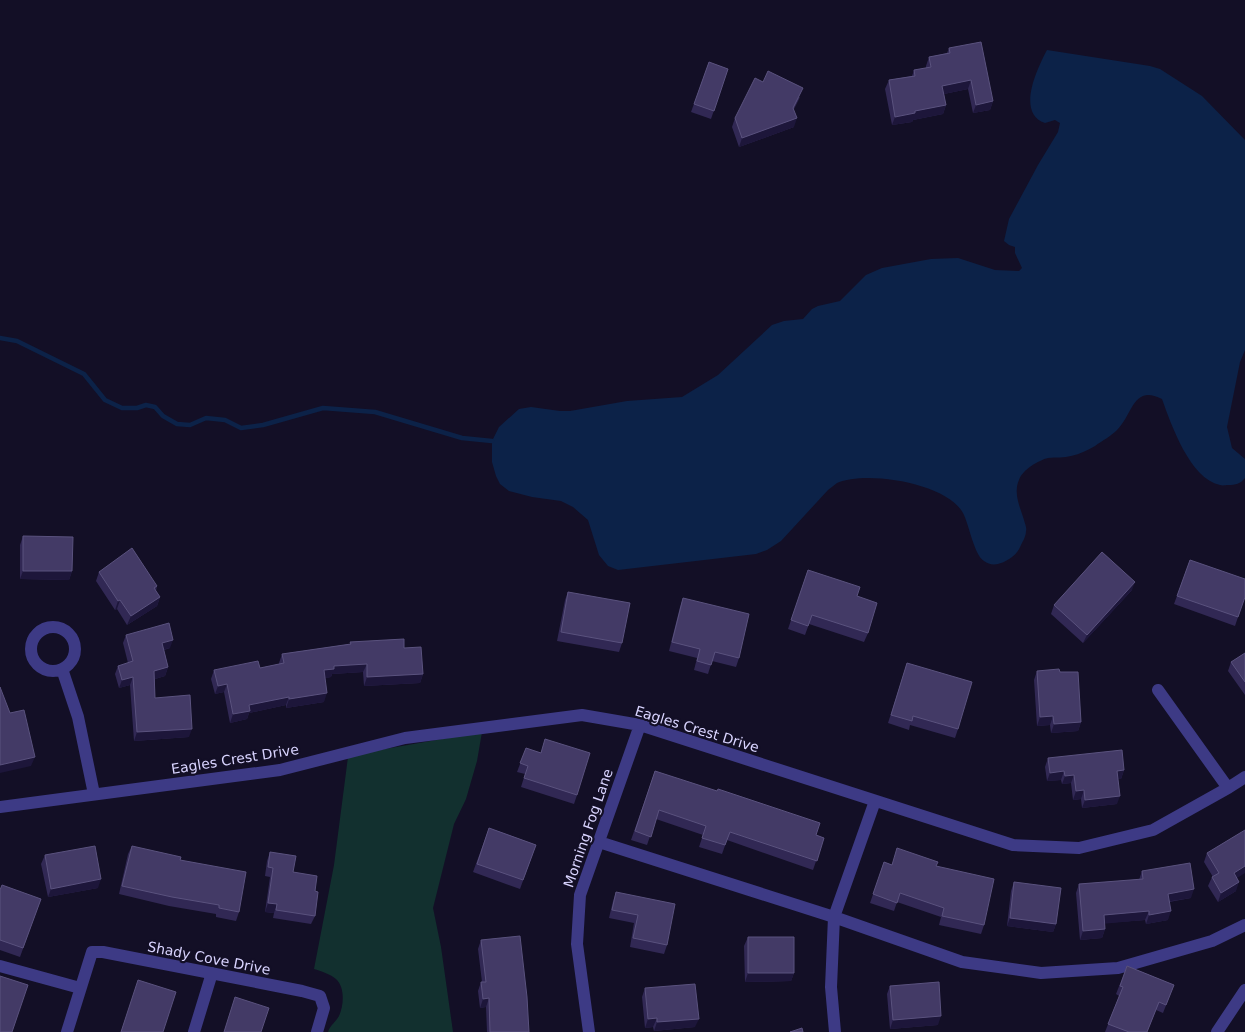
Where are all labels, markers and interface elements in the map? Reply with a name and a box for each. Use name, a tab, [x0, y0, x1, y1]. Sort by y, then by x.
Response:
street label: Eagles Crest Drive	[633, 702, 761, 756]
street label: Eagles Crest Drive	[170, 741, 300, 777]
street label: Morning Fog Lane	[560, 767, 616, 889]
street label: Shady Cove Drive	[146, 938, 272, 978]

